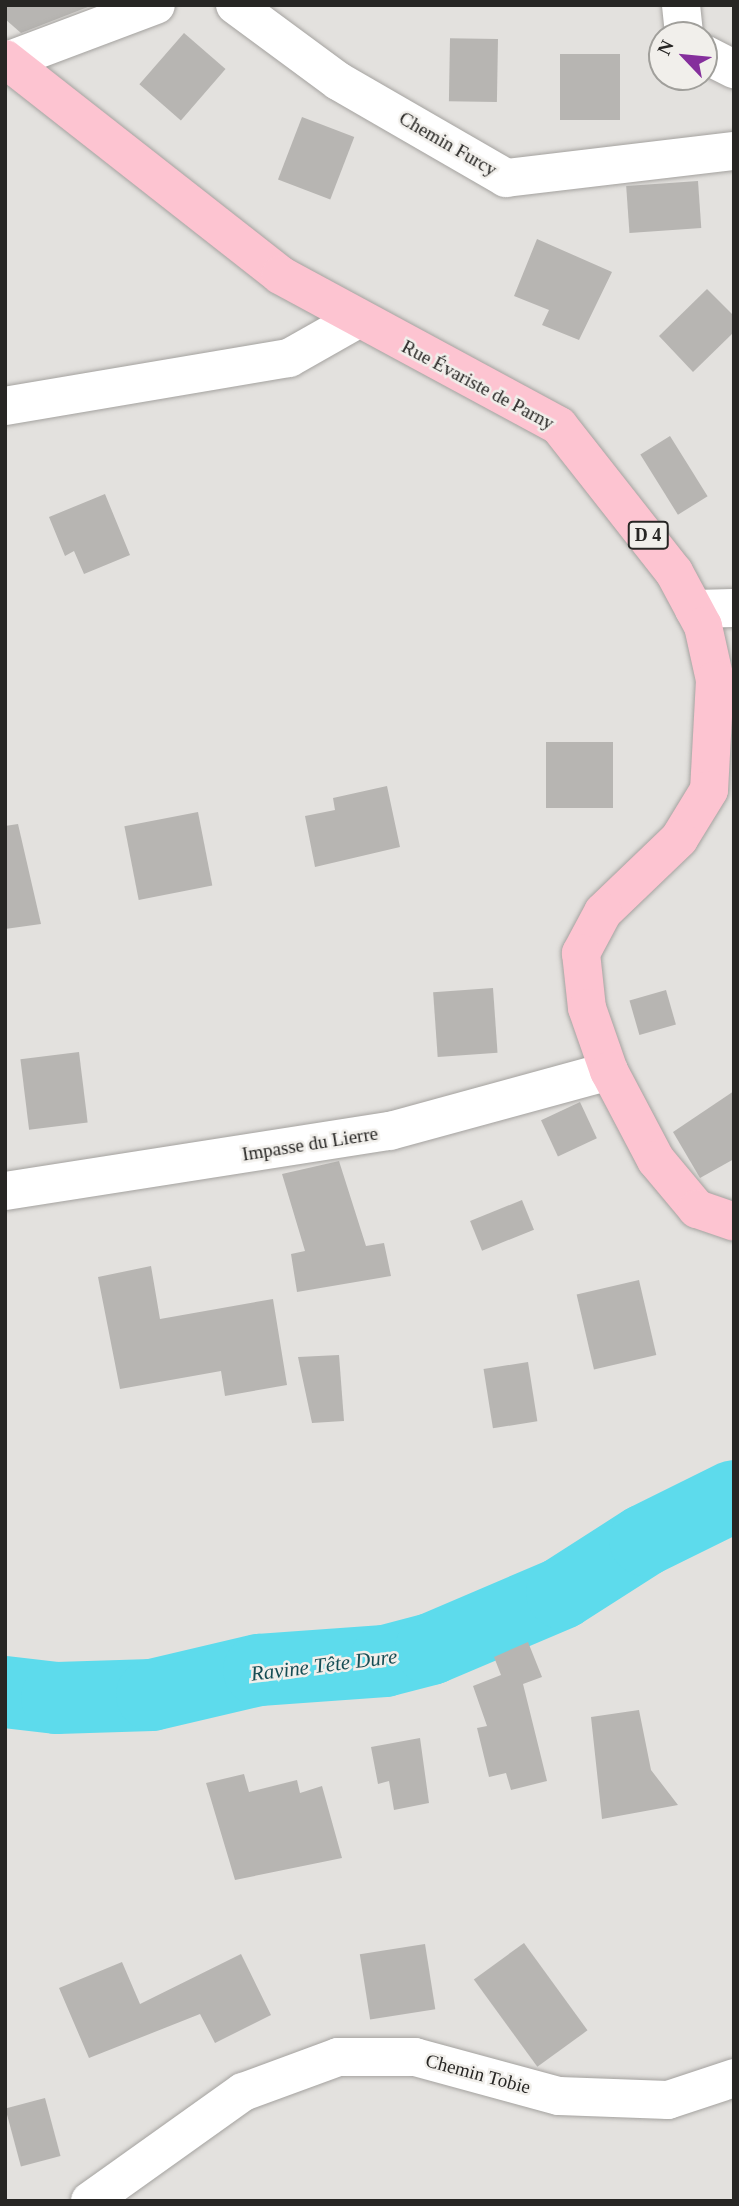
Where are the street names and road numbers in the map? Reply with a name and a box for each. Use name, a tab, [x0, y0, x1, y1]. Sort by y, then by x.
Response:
street label: Chemin Furcy	[395, 107, 501, 181]
street label: Rue Évariste de Parny	[398, 335, 558, 435]
road number: D 4	[627, 520, 669, 550]
street label: Impasse du Lierre	[240, 1122, 380, 1166]
street label: Chemin Tobie	[423, 2049, 533, 2099]

